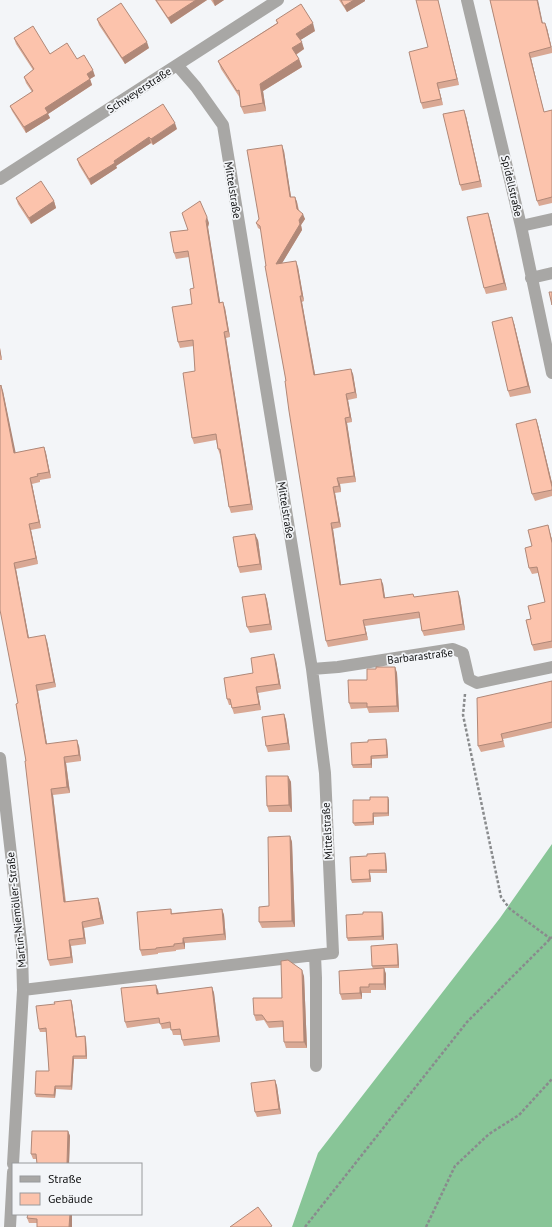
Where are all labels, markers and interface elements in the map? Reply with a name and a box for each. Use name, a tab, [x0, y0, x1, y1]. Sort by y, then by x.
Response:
street label: Schweyerstraße	[104, 64, 174, 116]
street label: Spidellstraße	[498, 154, 526, 218]
street label: Mittelstraße	[222, 161, 244, 220]
street label: Mittelstraße	[275, 481, 297, 540]
street label: Barbarastraße	[386, 645, 454, 667]
street label: Mittelstraße	[318, 802, 335, 860]
street label: Martin-Niemöller-Straße	[3, 851, 29, 969]
legend	[12, 1163, 142, 1215]
text: Straße	[48, 1171, 82, 1186]
text: Gebäude	[48, 1191, 93, 1206]

